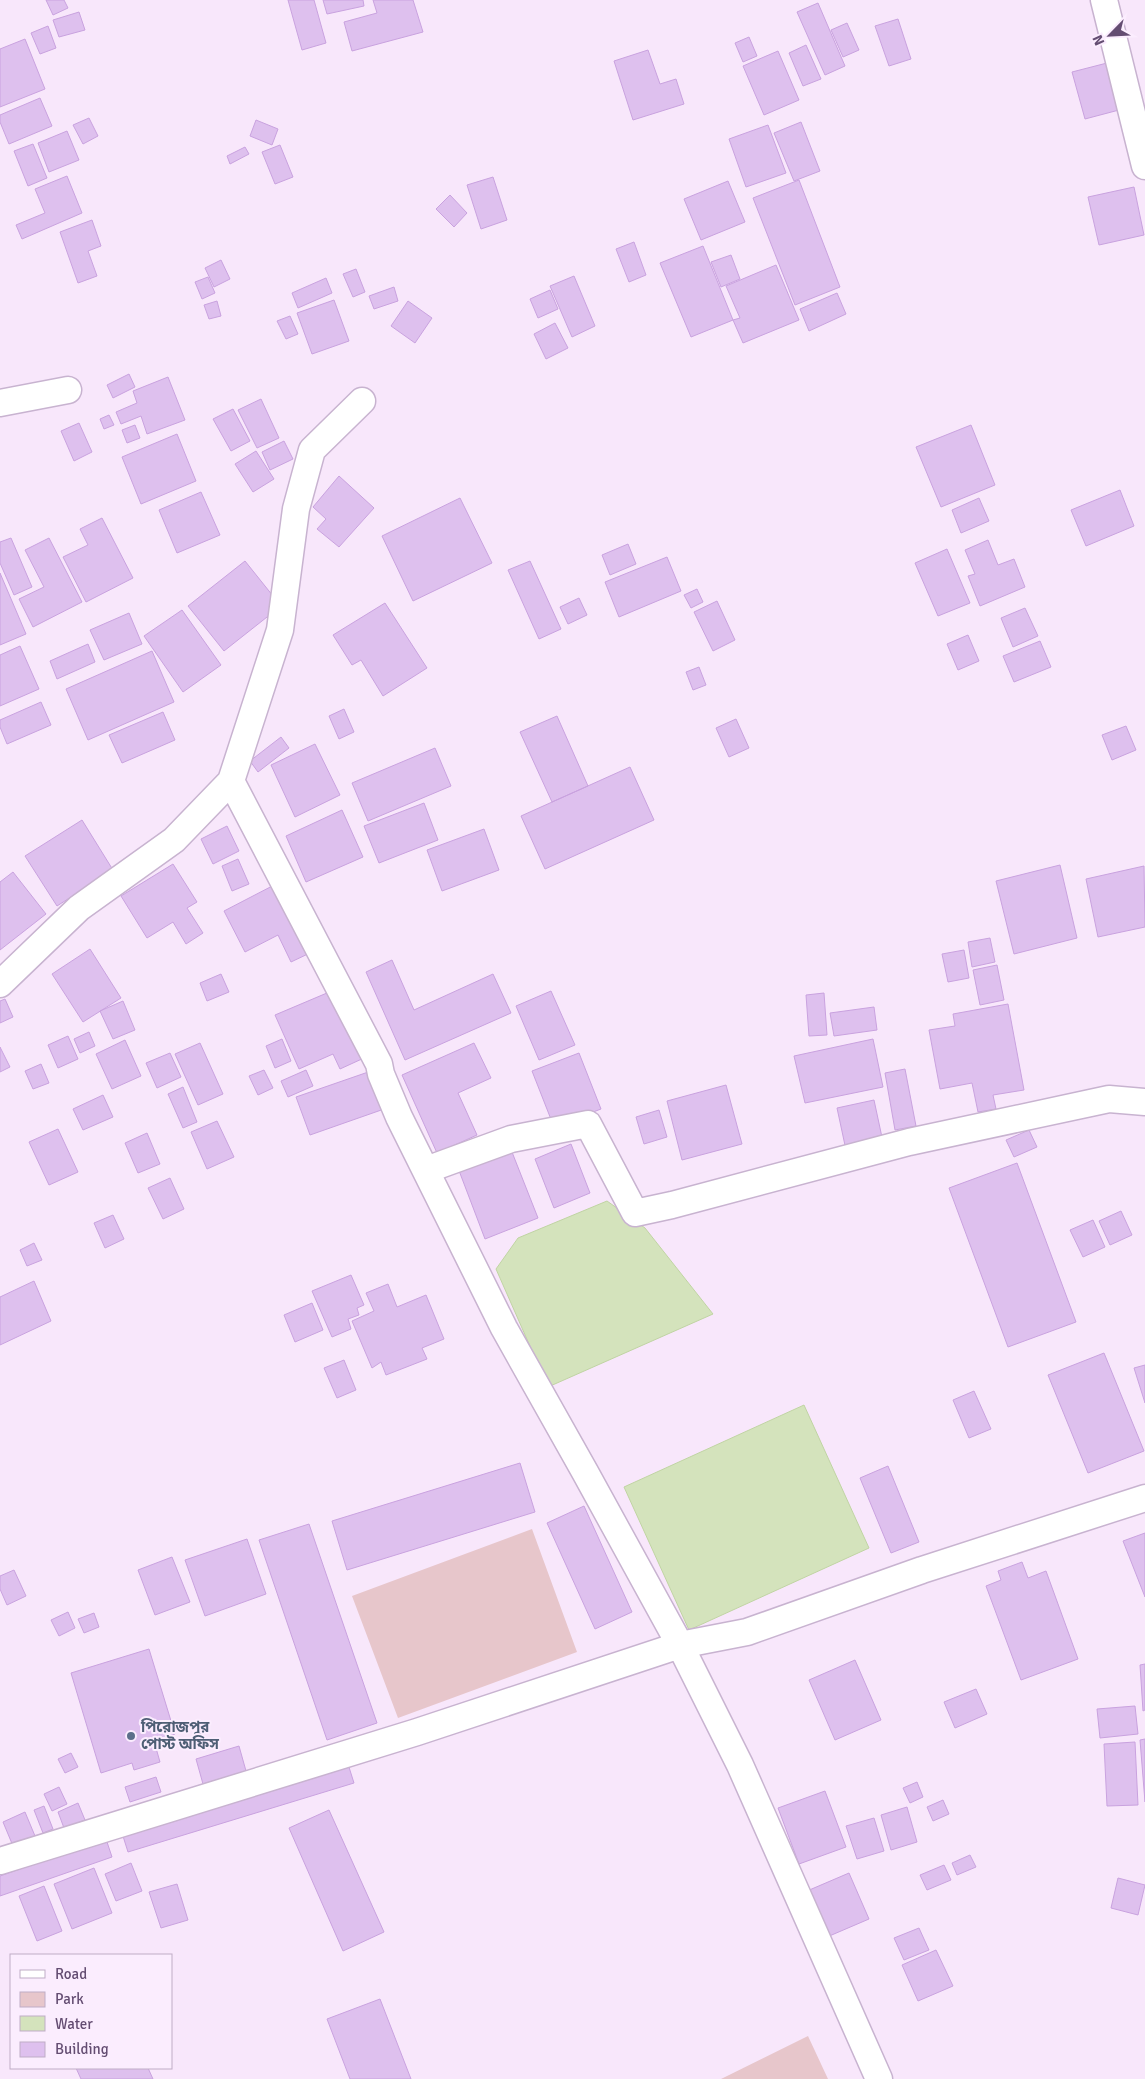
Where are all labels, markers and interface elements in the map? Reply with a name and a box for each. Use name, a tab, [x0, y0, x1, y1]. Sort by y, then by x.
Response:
north arrow	[1085, 10, 1135, 60]
text: N	[1089, 32, 1108, 48]
place label: পিরোজপুর পোস্ট অফিস	[140, 1718, 219, 1753]
marker: পিরোজপুর পোস্ট অফিস	[125, 1730, 137, 1742]
legend	[10, 1954, 172, 2069]
text: Road	[55, 1965, 87, 1983]
text: Park	[55, 1990, 84, 2008]
text: Water	[55, 2015, 93, 2033]
text: Building	[55, 2040, 109, 2058]

